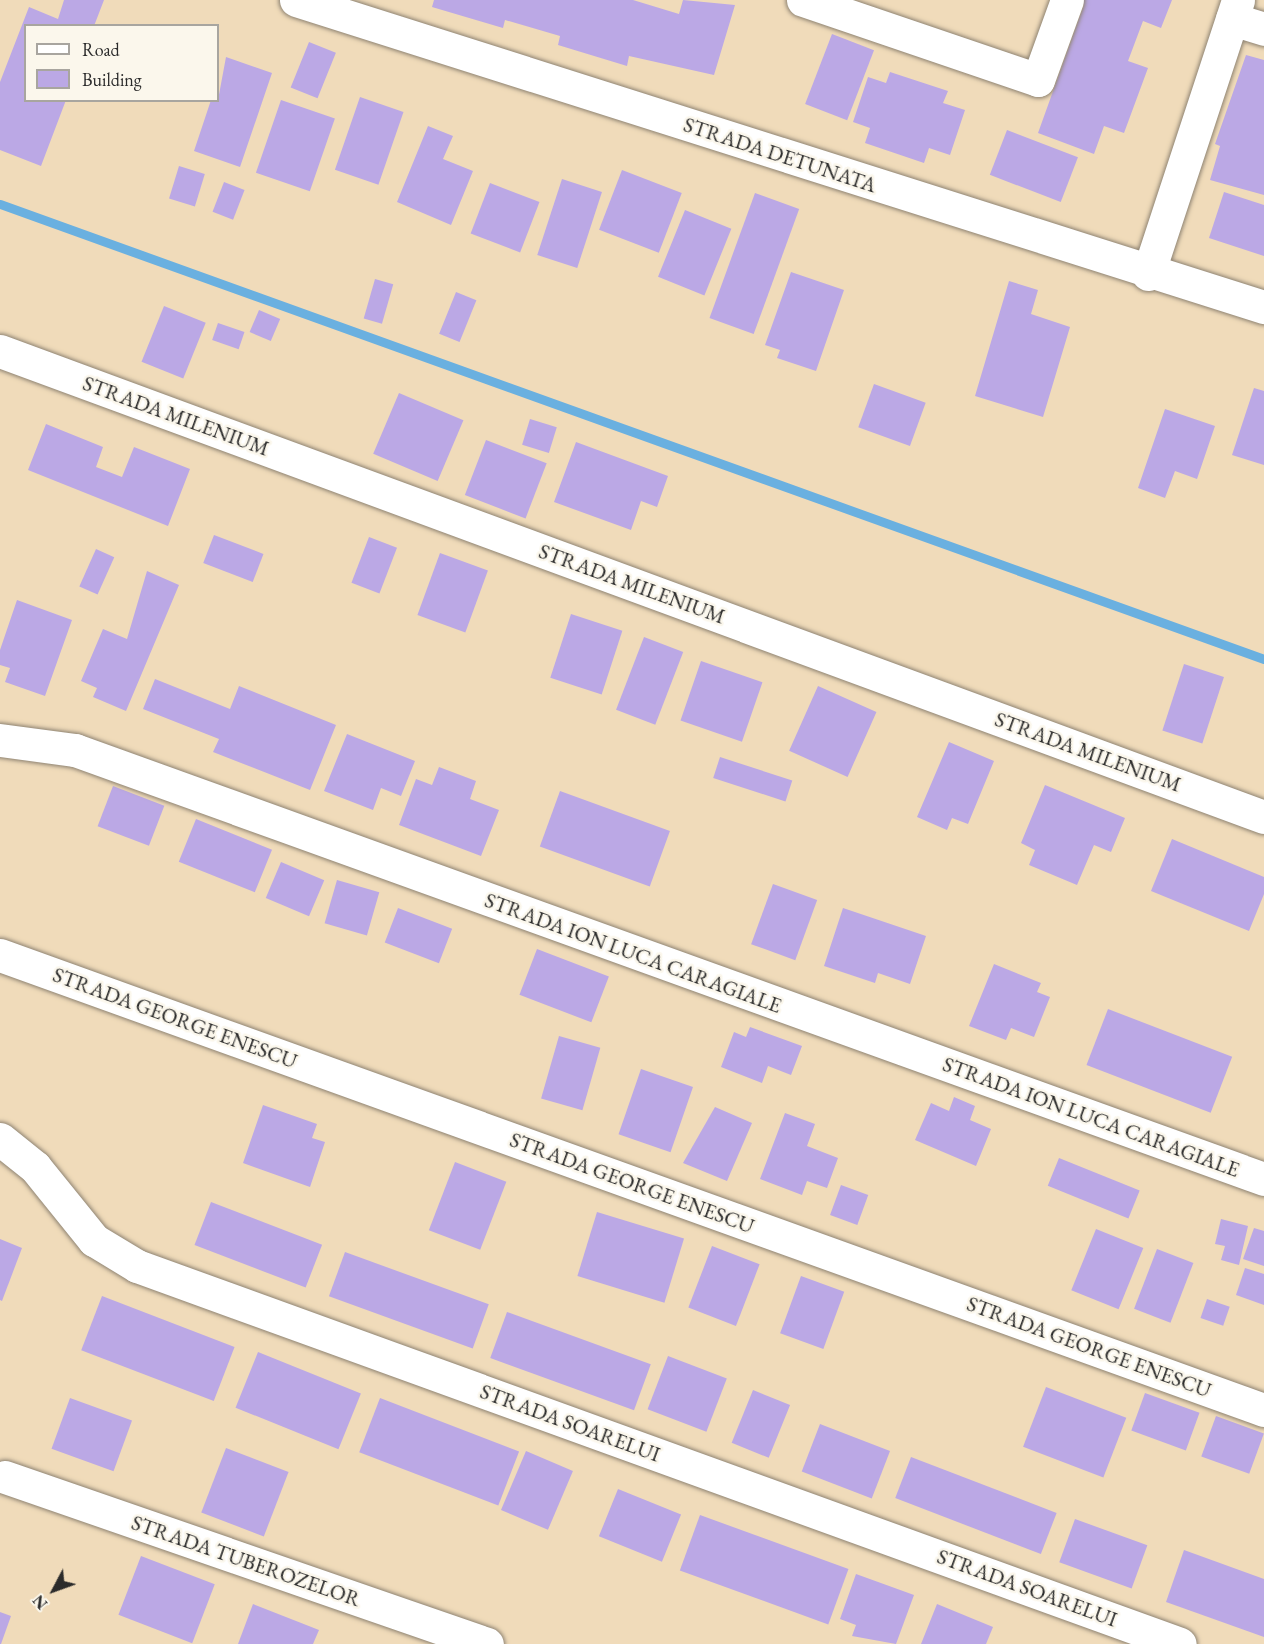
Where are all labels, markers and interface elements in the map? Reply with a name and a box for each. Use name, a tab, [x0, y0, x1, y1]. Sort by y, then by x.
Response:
legend	[24, 24, 219, 102]
text: Road	[82, 38, 120, 61]
text: Building	[82, 68, 142, 91]
street label: STRADA DETUNATA	[680, 112, 880, 198]
street label: STRADA MILENIUM	[79, 371, 273, 461]
street label: STRADA MILENIUM	[535, 539, 729, 629]
street label: STRADA MILENIUM	[991, 707, 1185, 797]
street label: STRADA ION LUCA CARAGIALE	[481, 888, 785, 1018]
street label: STRADA GEORGE ENESCU	[49, 962, 301, 1074]
street label: STRADA ION LUCA CARAGIALE	[939, 1052, 1243, 1182]
street label: STRADA GEORGE ENESCU	[506, 1127, 758, 1239]
street label: STRADA GEORGE ENESCU	[963, 1291, 1215, 1403]
street label: STRADA SOARELUI	[477, 1379, 663, 1467]
street label: STRADA TUBEROZELOR	[128, 1510, 364, 1612]
street label: STRADA SOARELUI	[934, 1544, 1120, 1632]
north arrow	[24, 1560, 84, 1620]
text: N	[28, 1590, 52, 1614]

